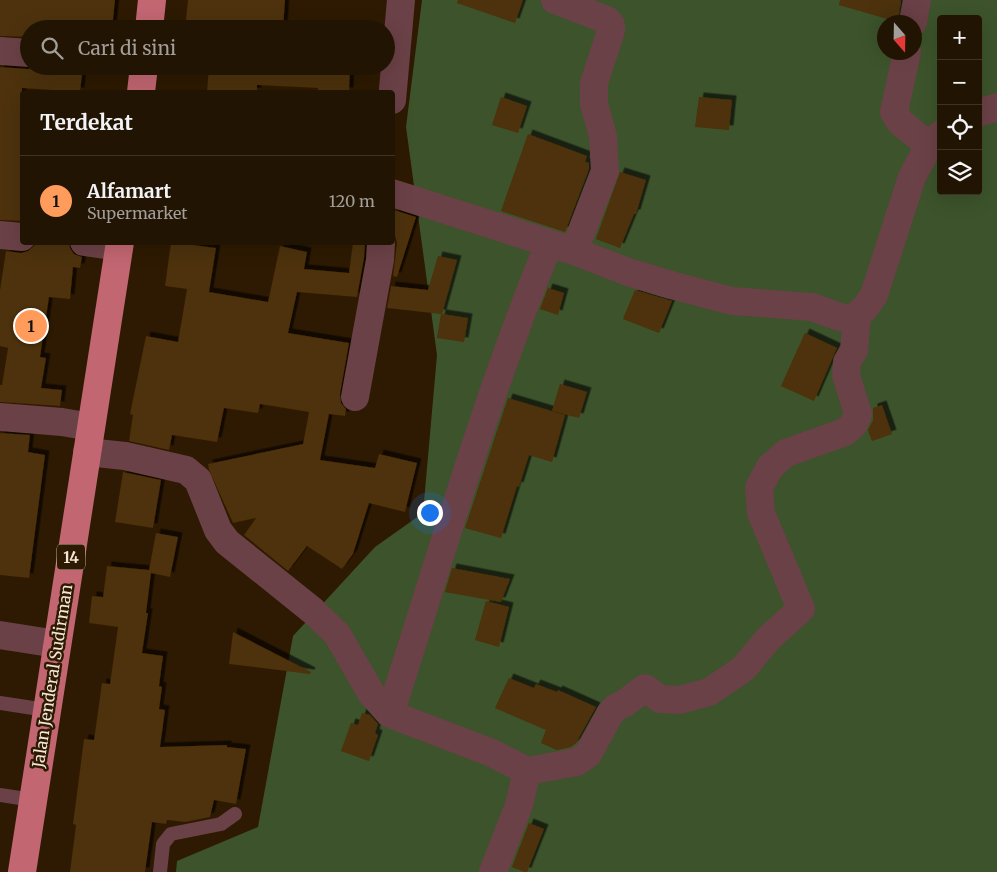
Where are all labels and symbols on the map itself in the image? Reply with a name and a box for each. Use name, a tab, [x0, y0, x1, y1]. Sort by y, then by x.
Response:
north arrow	[877, 15, 922, 60]
pin: 1	[15, 307, 47, 345]
your location	[417, 500, 443, 526]
road number: 14	[57, 544, 85, 570]
street label: Jalan Jenderal Sudirman	[27, 582, 76, 770]

